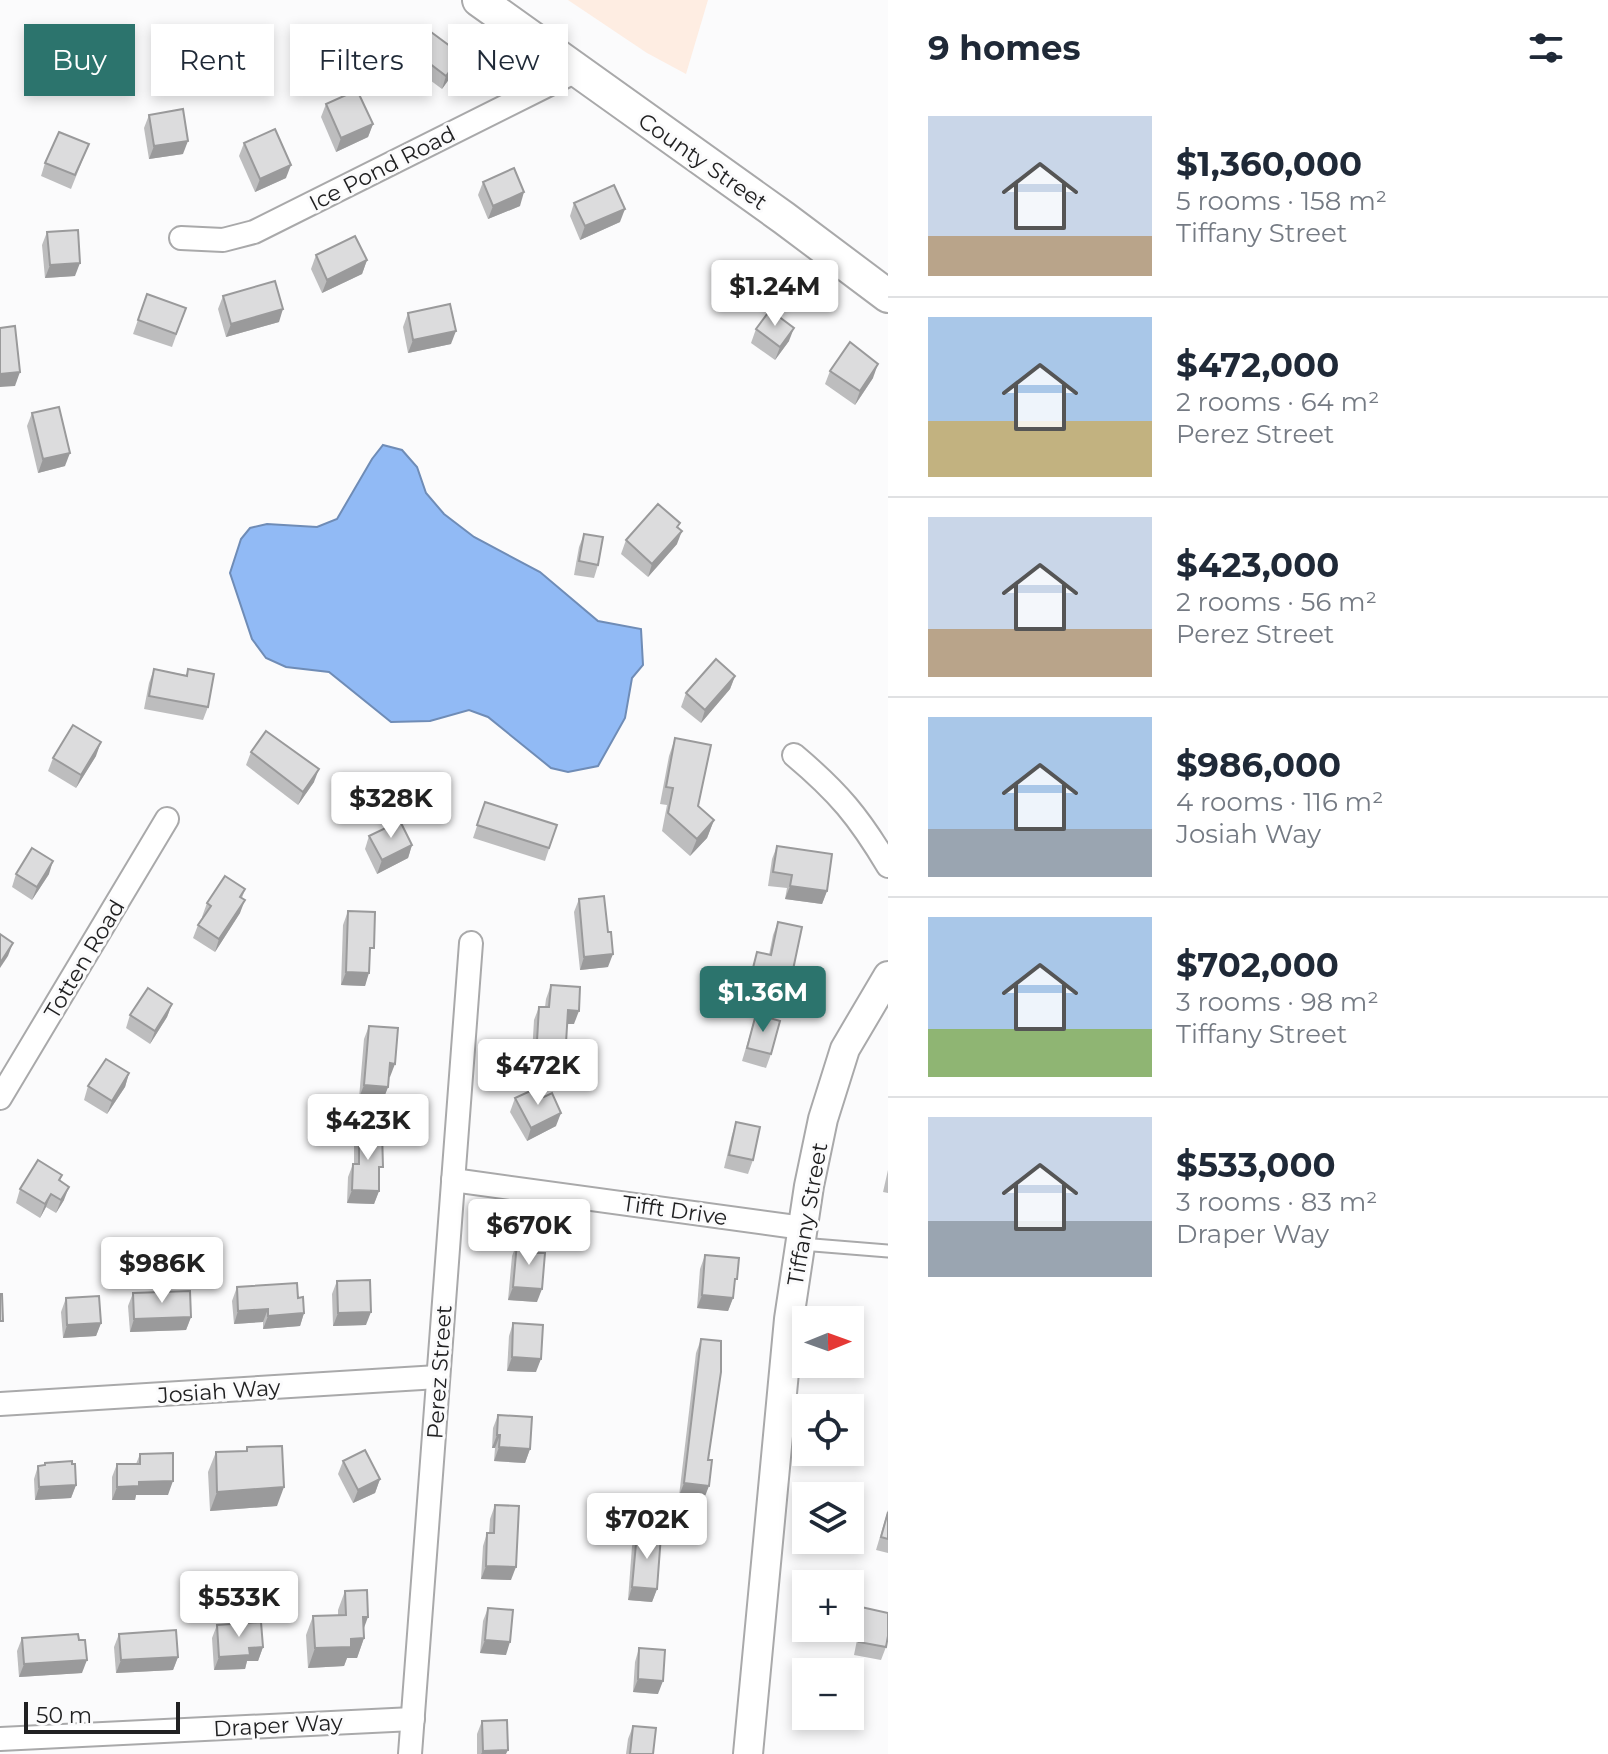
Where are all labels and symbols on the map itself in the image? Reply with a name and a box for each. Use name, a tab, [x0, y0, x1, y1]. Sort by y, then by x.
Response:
street label: County Street	[633, 107, 772, 216]
street label: Ice Pond Road	[305, 120, 460, 217]
pin: $1.24M	[710, 260, 840, 328]
pin: $328K	[335, 772, 447, 840]
street label: Totten Road	[38, 895, 130, 1024]
pin: $1.36M	[698, 966, 828, 1034]
pin: $472K	[482, 1039, 594, 1107]
pin: $423K	[312, 1094, 424, 1162]
street label: Tiffany Street	[782, 1140, 833, 1288]
street label: Tifft Drive	[621, 1190, 729, 1231]
pin: $670K	[473, 1199, 585, 1267]
pin: $986K	[106, 1237, 218, 1305]
street label: Perez Street	[421, 1304, 458, 1440]
north arrow	[792, 1306, 864, 1378]
street label: Josiah Way	[156, 1374, 281, 1409]
pin: $702K	[591, 1493, 703, 1561]
pin: $533K	[183, 1571, 295, 1639]
scale bar	[24, 1698, 180, 1734]
street label: Draper Way	[213, 1709, 344, 1742]

